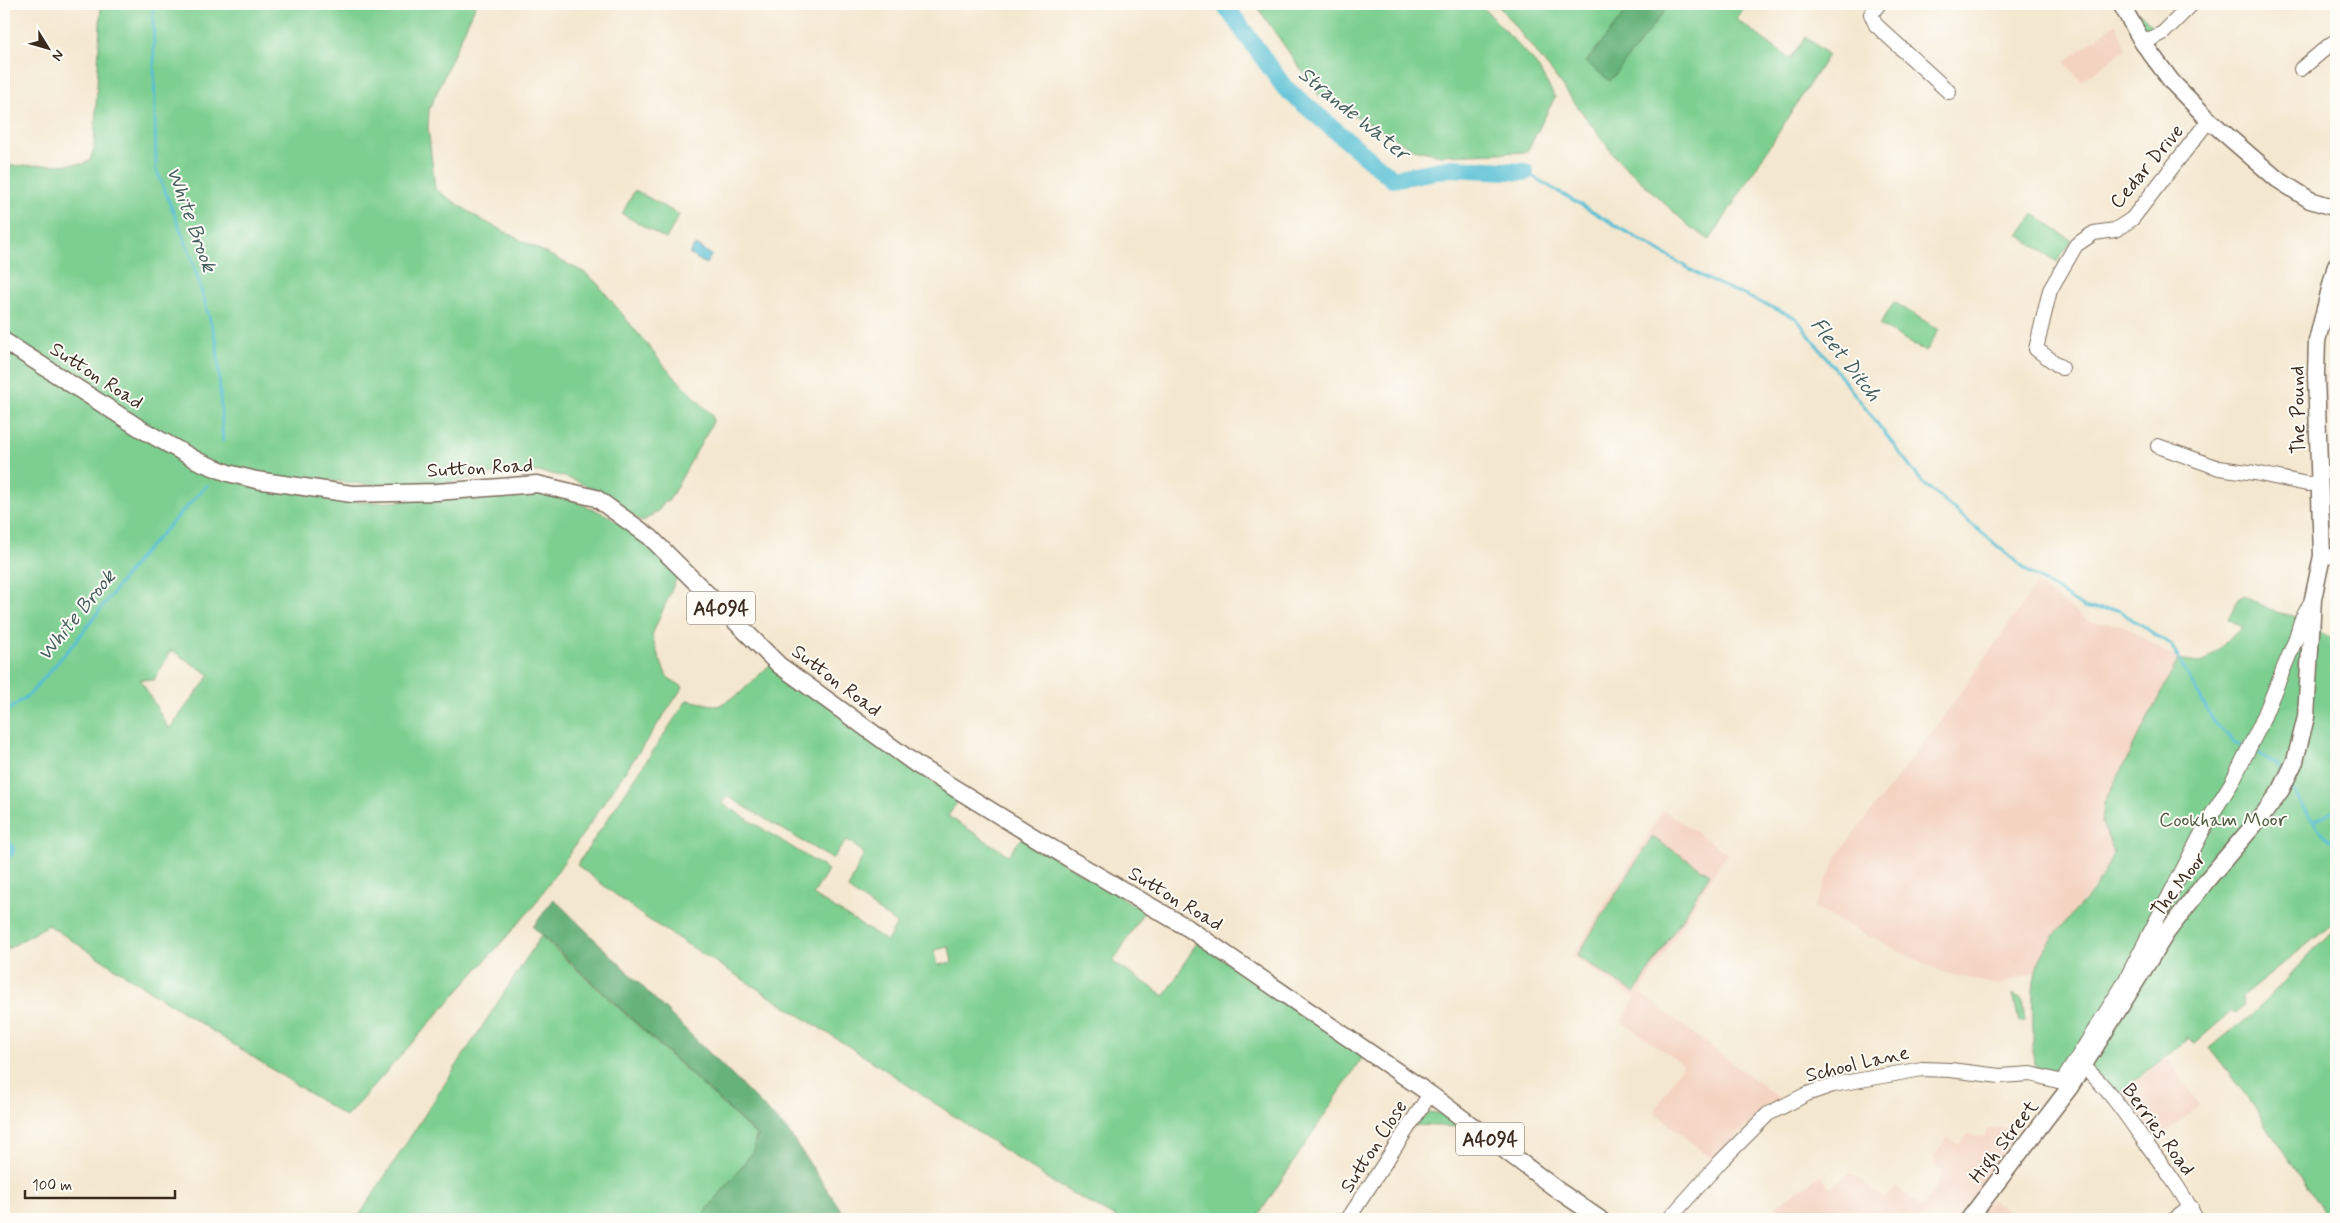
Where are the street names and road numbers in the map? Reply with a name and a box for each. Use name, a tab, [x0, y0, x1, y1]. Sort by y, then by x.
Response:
street label: Cedar Drive	[2104, 119, 2190, 215]
street label: Sutton Road	[44, 336, 148, 416]
street label: The Pound	[2284, 366, 2313, 454]
street label: Sutton Road	[426, 452, 534, 485]
road number: A4094	[687, 592, 755, 624]
street label: Sutton Road	[786, 638, 887, 724]
street label: The Moor	[2145, 847, 2213, 923]
street label: Sutton Road	[1123, 860, 1228, 938]
street label: School Lane	[1803, 1039, 1912, 1089]
street label: Berries Road	[2115, 1078, 2201, 1182]
street label: Sutton Close	[1334, 1095, 1414, 1198]
street label: High Street	[1963, 1095, 2047, 1190]
road number: A4094	[1456, 1122, 1524, 1156]

